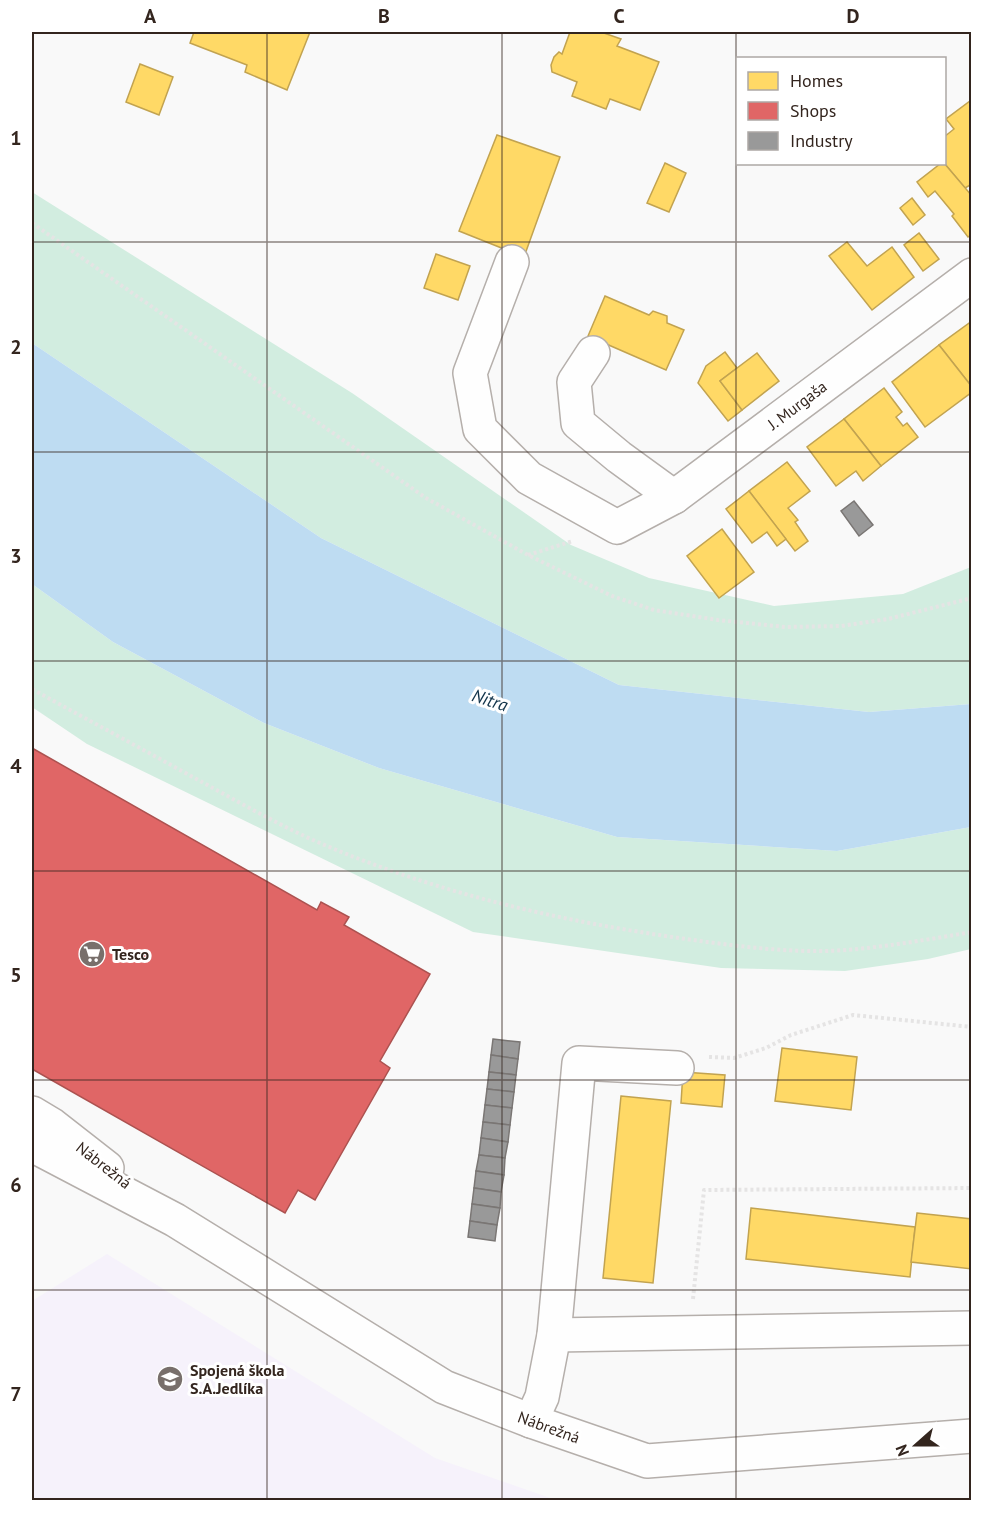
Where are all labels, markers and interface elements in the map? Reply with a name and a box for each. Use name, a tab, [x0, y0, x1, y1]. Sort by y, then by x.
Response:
text: A	[144, 3, 157, 29]
text: B	[378, 3, 390, 29]
text: C	[613, 3, 625, 29]
text: D	[847, 3, 860, 29]
legend	[736, 57, 946, 165]
text: Homes	[790, 69, 843, 92]
text: Shops	[790, 99, 836, 122]
text: 1	[10, 125, 22, 151]
text: Industry	[790, 129, 853, 152]
text: 2	[10, 334, 22, 360]
street label: J. Murgaša	[763, 376, 831, 434]
text: 3	[10, 543, 22, 569]
water label: Nitra	[469, 683, 511, 717]
text: 4	[10, 753, 22, 779]
supermarket icon: Tesco	[77, 939, 107, 969]
place label: Tesco	[112, 944, 150, 964]
text: 5	[10, 962, 22, 988]
street label: Nábrežná	[72, 1137, 136, 1193]
text: 6	[10, 1172, 22, 1198]
place label: Spojená škola S.A.Jedlíka	[190, 1360, 285, 1398]
school or university icon: Spojená škola S.A.Jedlíka	[155, 1364, 185, 1394]
text: 7	[10, 1381, 22, 1407]
street label: Nábrežná	[515, 1407, 583, 1447]
north arrow	[886, 1415, 946, 1475]
text: N	[891, 1442, 913, 1459]

